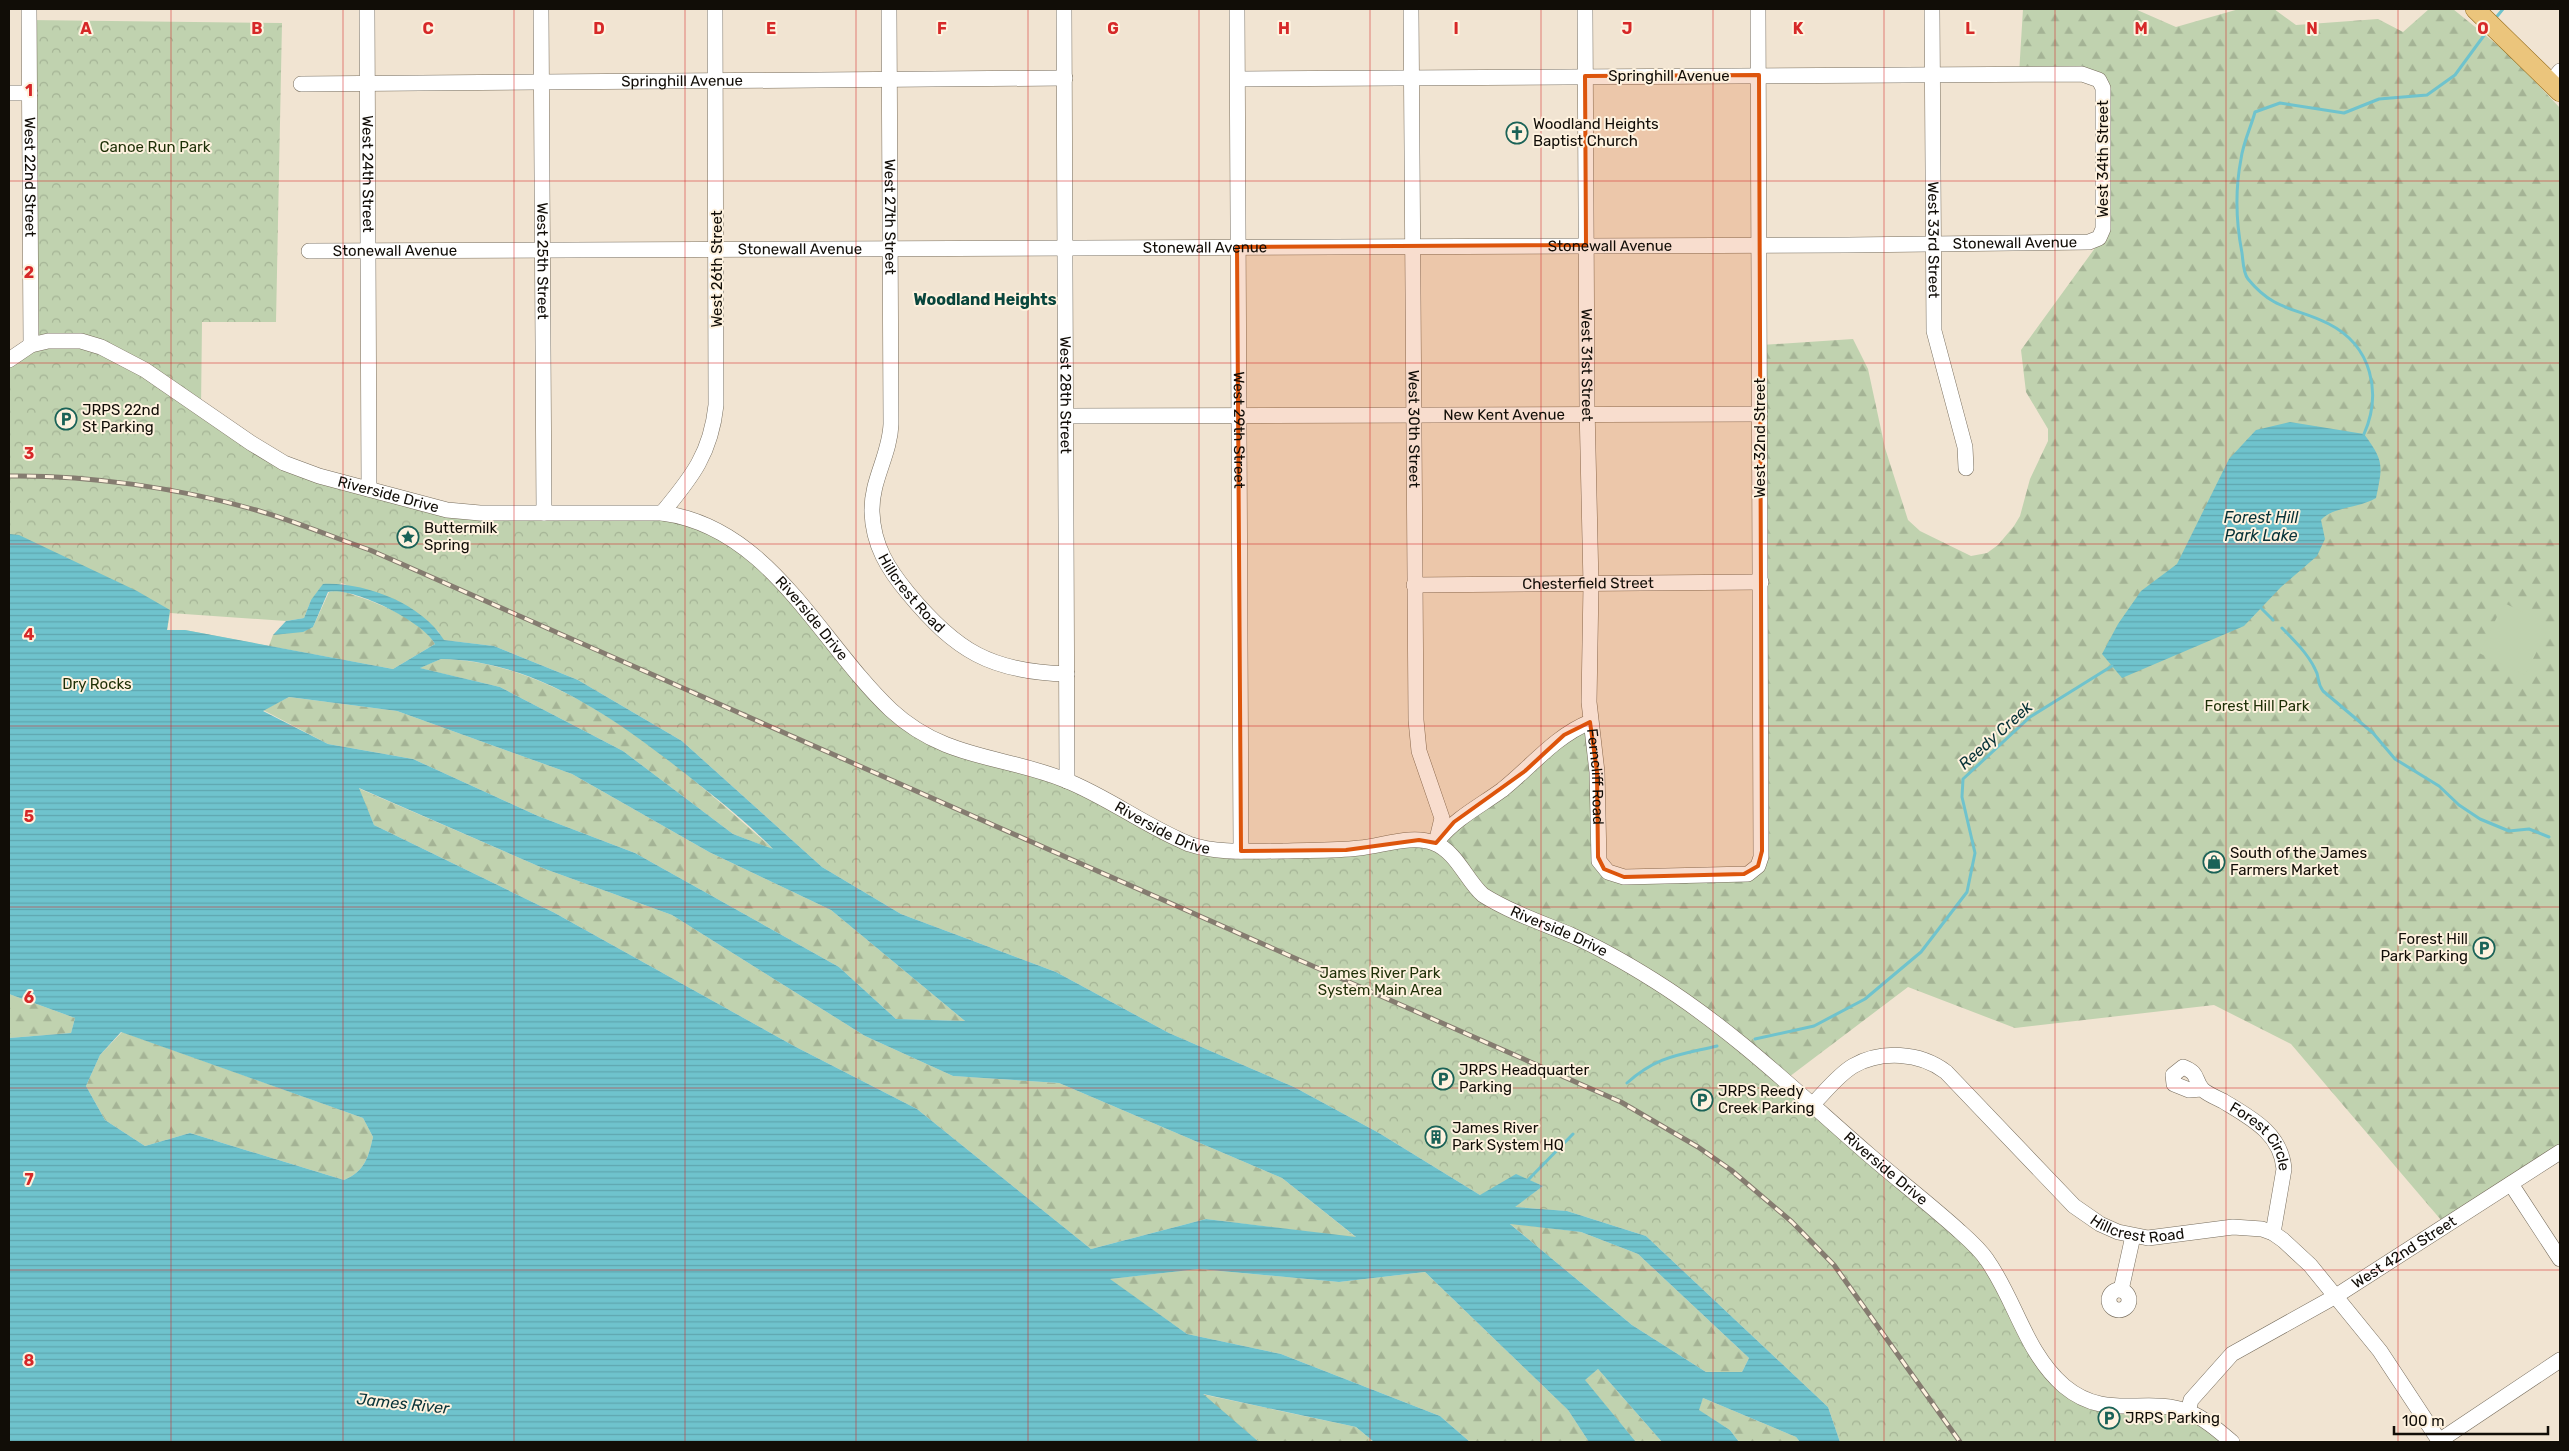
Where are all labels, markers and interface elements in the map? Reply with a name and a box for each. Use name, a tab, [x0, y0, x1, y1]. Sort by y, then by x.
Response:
text: A	[80, 19, 92, 38]
text: B	[251, 19, 263, 38]
text: C	[422, 19, 434, 38]
text: D	[593, 19, 605, 38]
text: E	[766, 19, 776, 38]
text: F	[937, 19, 947, 38]
text: G	[1107, 19, 1119, 38]
text: H	[1278, 19, 1290, 38]
text: I	[1453, 19, 1459, 38]
text: J	[1622, 19, 1632, 38]
text: K	[1793, 19, 1804, 38]
text: L	[1965, 19, 1975, 38]
text: M	[2134, 19, 2148, 38]
text: N	[2306, 19, 2318, 38]
text: O	[2477, 19, 2489, 38]
street label: Springhill Avenue	[1608, 67, 1730, 85]
street label: Springhill Avenue	[621, 72, 743, 90]
text: 1	[25, 81, 33, 100]
street label: West 34th Street	[2094, 100, 2112, 218]
street label: West 24th Street	[358, 115, 377, 233]
place label: Woodland Heights Baptist Church	[1533, 115, 1659, 150]
street label: West 22nd Street	[21, 117, 39, 237]
church icon: Woodland Heights Baptist Church	[1505, 121, 1529, 145]
park label: Canoe Run Park	[100, 138, 211, 156]
street label: West 27th Street	[881, 159, 899, 275]
street label: West 33rd Street	[1924, 181, 1943, 299]
street label: West 25th Street	[533, 202, 552, 320]
street label: West 26th Street	[708, 210, 726, 328]
street label: Stonewall Avenue	[1953, 233, 2077, 253]
street label: Stonewall Avenue	[1548, 237, 1672, 255]
street label: Stonewall Avenue	[1143, 238, 1267, 257]
street label: Stonewall Avenue	[738, 240, 862, 258]
street label: Stonewall Avenue	[333, 241, 457, 260]
text: 2	[24, 263, 34, 282]
district label: Woodland Heights	[913, 290, 1057, 309]
street label: West 31st Street	[1578, 308, 1596, 422]
street label: West 28th Street	[1056, 336, 1075, 454]
street label: West 30th Street	[1405, 370, 1423, 488]
street label: West 29th Street	[1230, 371, 1248, 489]
street label: West 32nd Street	[1751, 378, 1769, 498]
place label: JRPS 22nd St Parking	[82, 401, 160, 436]
street label: New Kent Avenue	[1443, 406, 1565, 424]
parking icon: JRPS 22nd St Parking	[54, 407, 78, 431]
text: 3	[24, 444, 34, 463]
street label: Riverside Drive	[336, 472, 441, 516]
water label: Forest Hill Park Lake	[2224, 508, 2299, 545]
place label: Buttermilk Spring	[424, 519, 497, 554]
place icon: Buttermilk Spring	[396, 525, 420, 549]
street label: Hillcrest Road	[874, 551, 949, 636]
street label: Riverside Drive	[772, 572, 852, 664]
street label: Chesterfield Street	[1522, 574, 1654, 593]
text: 4	[24, 625, 35, 644]
park label: Dry Rocks	[62, 675, 132, 693]
water label: Reedy Creek	[1954, 697, 2037, 774]
park label: Forest Hill Park	[2205, 697, 2310, 715]
street label: Ferncliff Road	[1583, 727, 1607, 825]
street label: Riverside Drive	[1112, 798, 1212, 858]
text: 5	[24, 807, 34, 826]
place label: South of the James Farmers Market	[2230, 844, 2367, 879]
shop icon: South of the James Farmers Market	[2202, 850, 2226, 874]
street label: Riverside Drive	[1508, 902, 1611, 960]
place label: Forest Hill Park Parking	[2380, 930, 2468, 965]
parking icon: Forest Hill Park Parking	[2472, 936, 2496, 960]
park label: James River Park System Main Area	[1318, 964, 1442, 999]
text: 6	[24, 988, 34, 1007]
place label: JRPS Headquarter Parking	[1459, 1061, 1590, 1096]
parking icon: JRPS Headquarter Parking	[1431, 1067, 1455, 1091]
place label: JRPS Reedy Creek Parking	[1718, 1082, 1815, 1117]
parking icon: JRPS Reedy Creek Parking	[1690, 1088, 1714, 1112]
street label: Forest Circle	[2227, 1098, 2293, 1172]
place label: James River Park System HQ	[1452, 1119, 1564, 1154]
building icon: James River Park System HQ	[1424, 1125, 1448, 1149]
street label: Riverside Drive	[1840, 1128, 1931, 1209]
text: 7	[24, 1170, 34, 1189]
street label: Hillcrest Road	[2087, 1211, 2185, 1247]
street label: West 42nd Street	[2348, 1212, 2460, 1292]
text: 8	[24, 1351, 35, 1370]
water label: James River	[356, 1389, 451, 1418]
scale bar	[2394, 1404, 2548, 1436]
parking icon: JRPS Parking	[2097, 1406, 2121, 1430]
place label: JRPS Parking	[2125, 1409, 2220, 1427]
text: 100 m	[2402, 1412, 2444, 1430]

